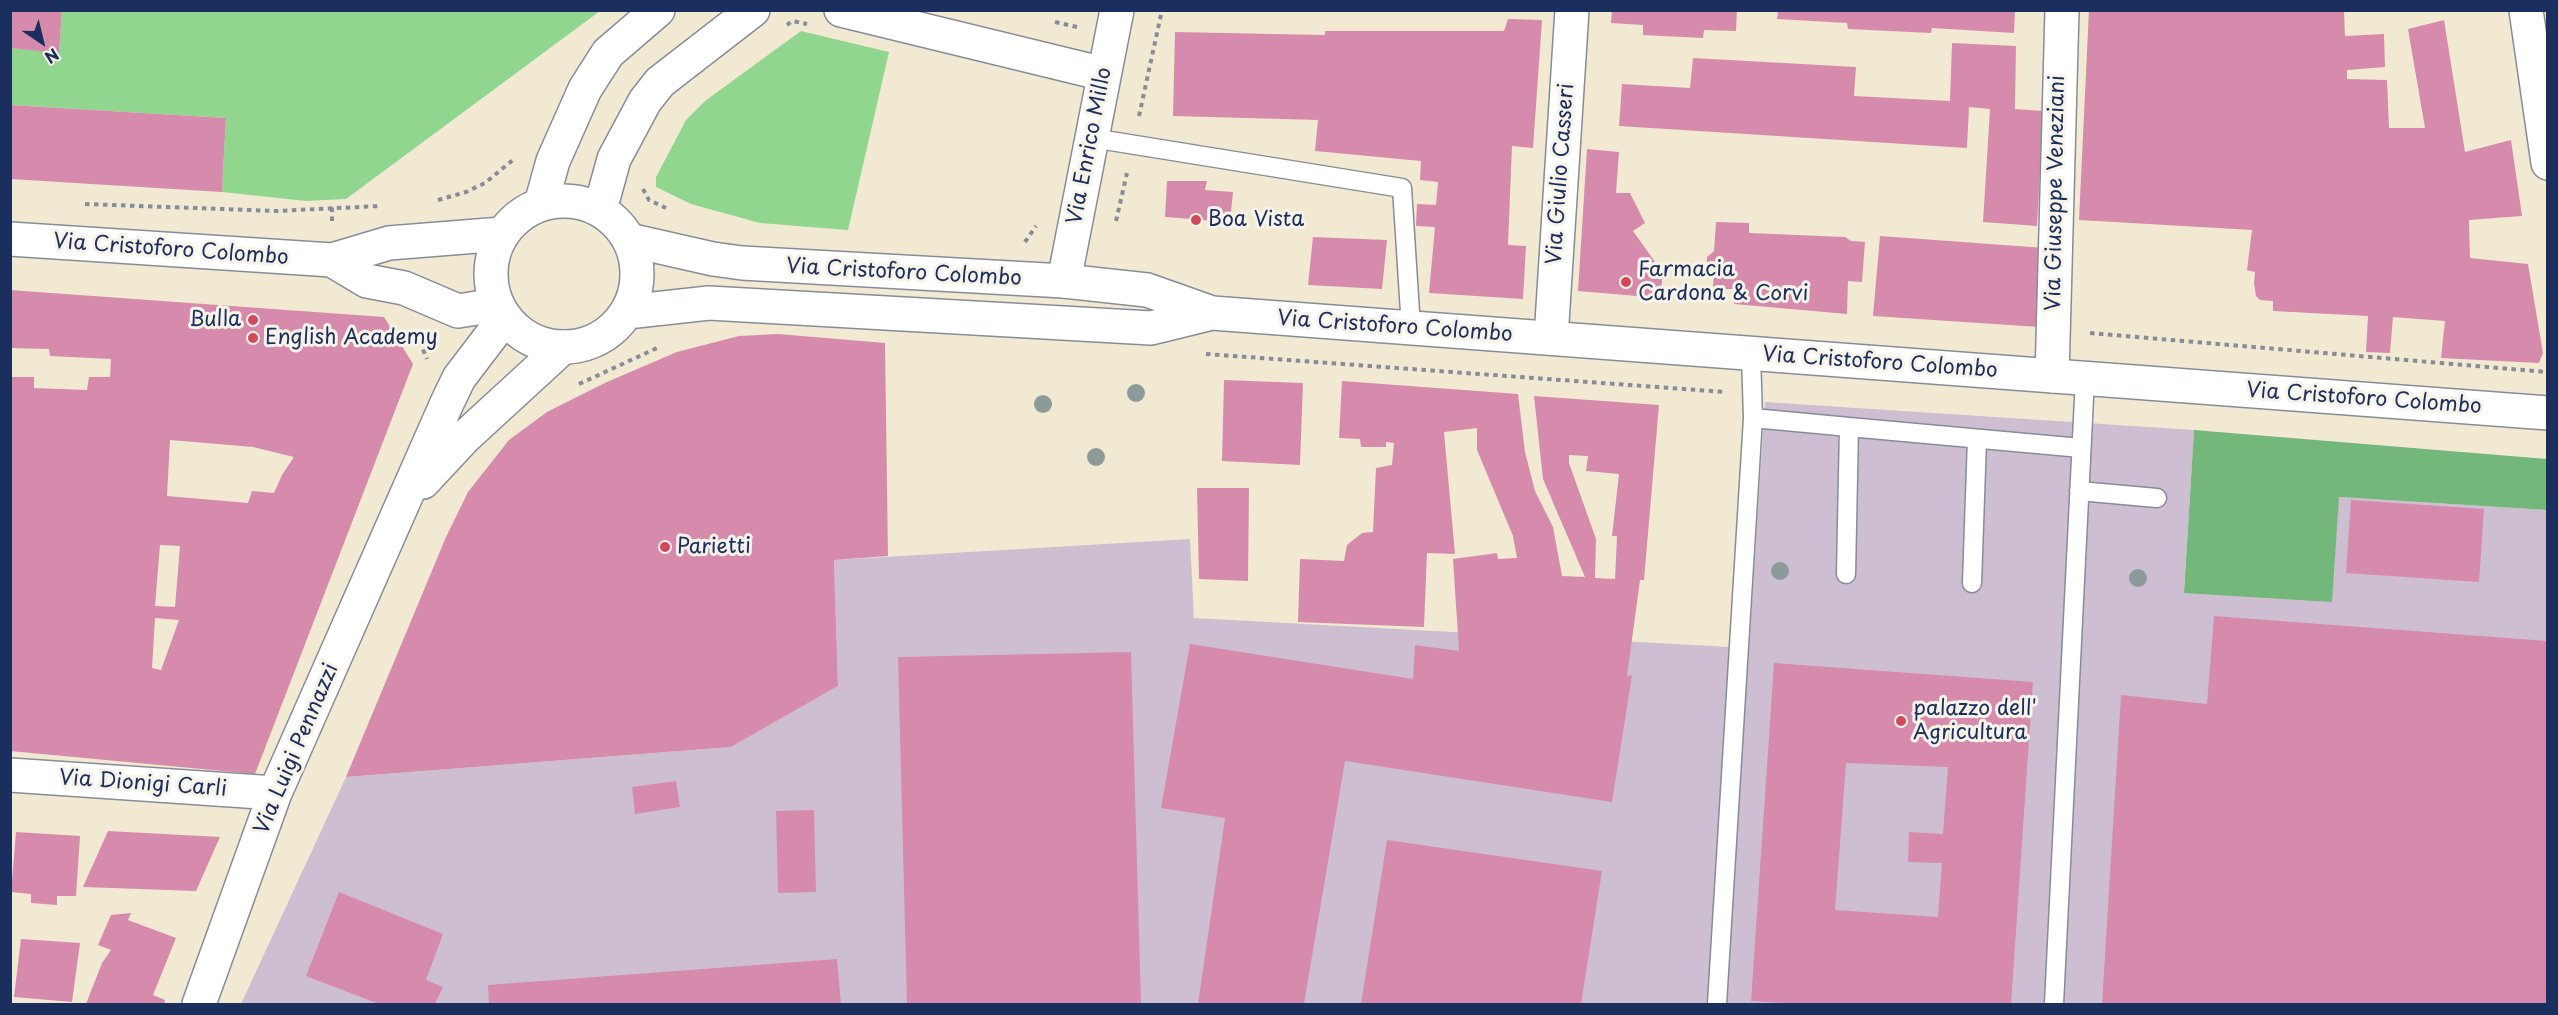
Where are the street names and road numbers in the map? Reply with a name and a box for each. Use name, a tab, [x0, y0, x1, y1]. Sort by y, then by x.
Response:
street label: Via Enrico Millo	[1062, 65, 1118, 227]
street label: Via Giuseppe Veneziani	[2041, 75, 2071, 311]
street label: Via Giulio Casseri	[1542, 82, 1580, 266]
street label: Via Cristoforo Colombo	[53, 229, 289, 271]
street label: Via Cristoforo Colombo	[786, 254, 1022, 292]
street label: Via Cristoforo Colombo	[1277, 306, 1513, 348]
street label: Via Cristoforo Colombo	[1762, 342, 1998, 384]
street label: Via Cristoforo Colombo	[2246, 378, 2482, 420]
street label: Via Luigi Pennazzi	[250, 660, 344, 838]
street label: Via Dionigi Carli	[58, 766, 228, 802]

